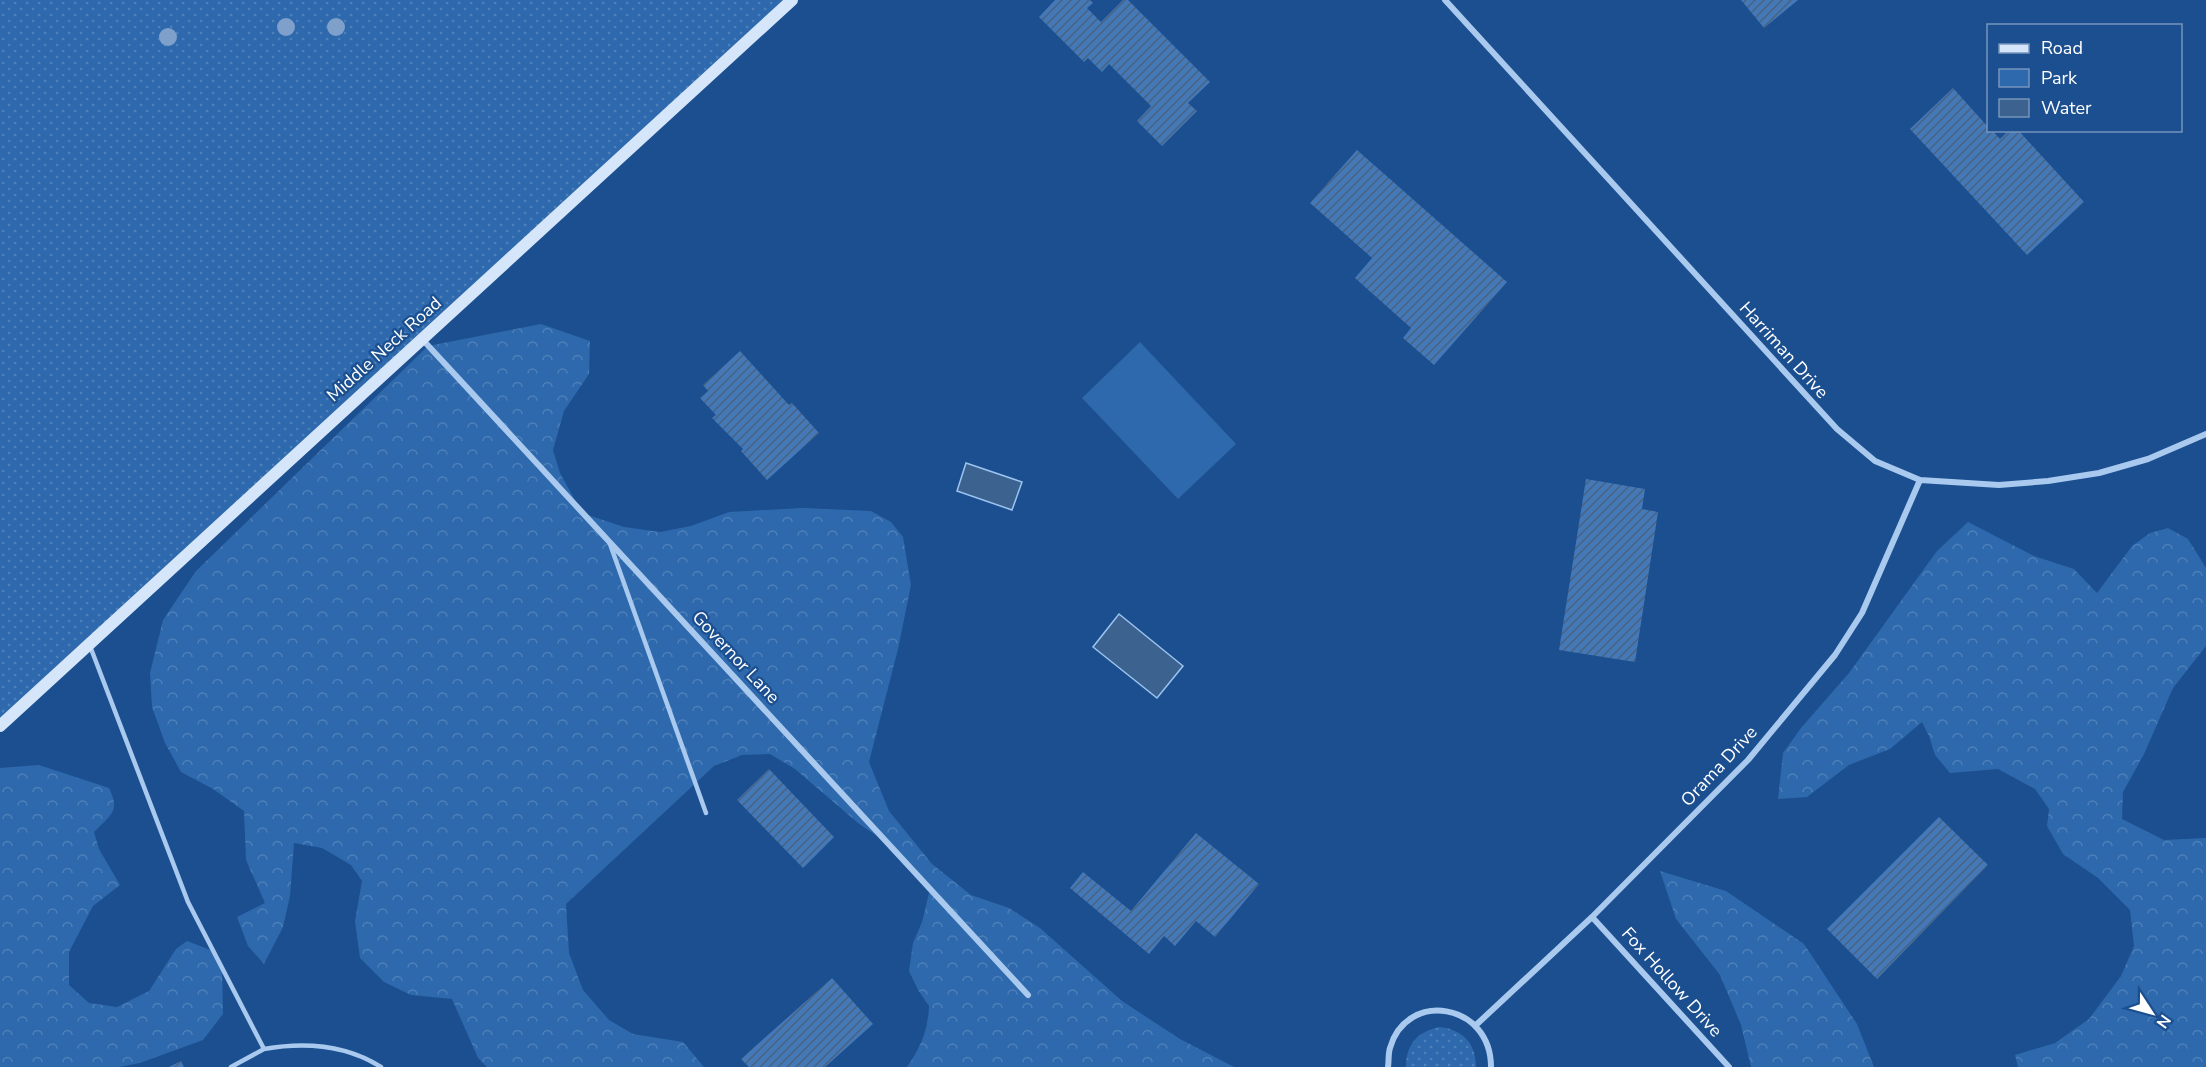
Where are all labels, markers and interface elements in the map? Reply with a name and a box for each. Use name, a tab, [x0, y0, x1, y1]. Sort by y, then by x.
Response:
legend	[1987, 24, 2182, 132]
text: Road	[2041, 36, 2083, 60]
text: Park	[2041, 66, 2078, 90]
text: Water	[2041, 96, 2092, 120]
street label: Middle Neck Road	[321, 291, 447, 407]
street label: Harriman Drive	[1734, 296, 1834, 404]
street label: Governor Lane	[687, 605, 785, 709]
street label: Orama Drive	[1675, 721, 1763, 811]
street label: Fox Hollow Drive	[1616, 922, 1728, 1042]
north arrow	[2122, 983, 2182, 1043]
text: N	[2151, 1010, 2176, 1033]

